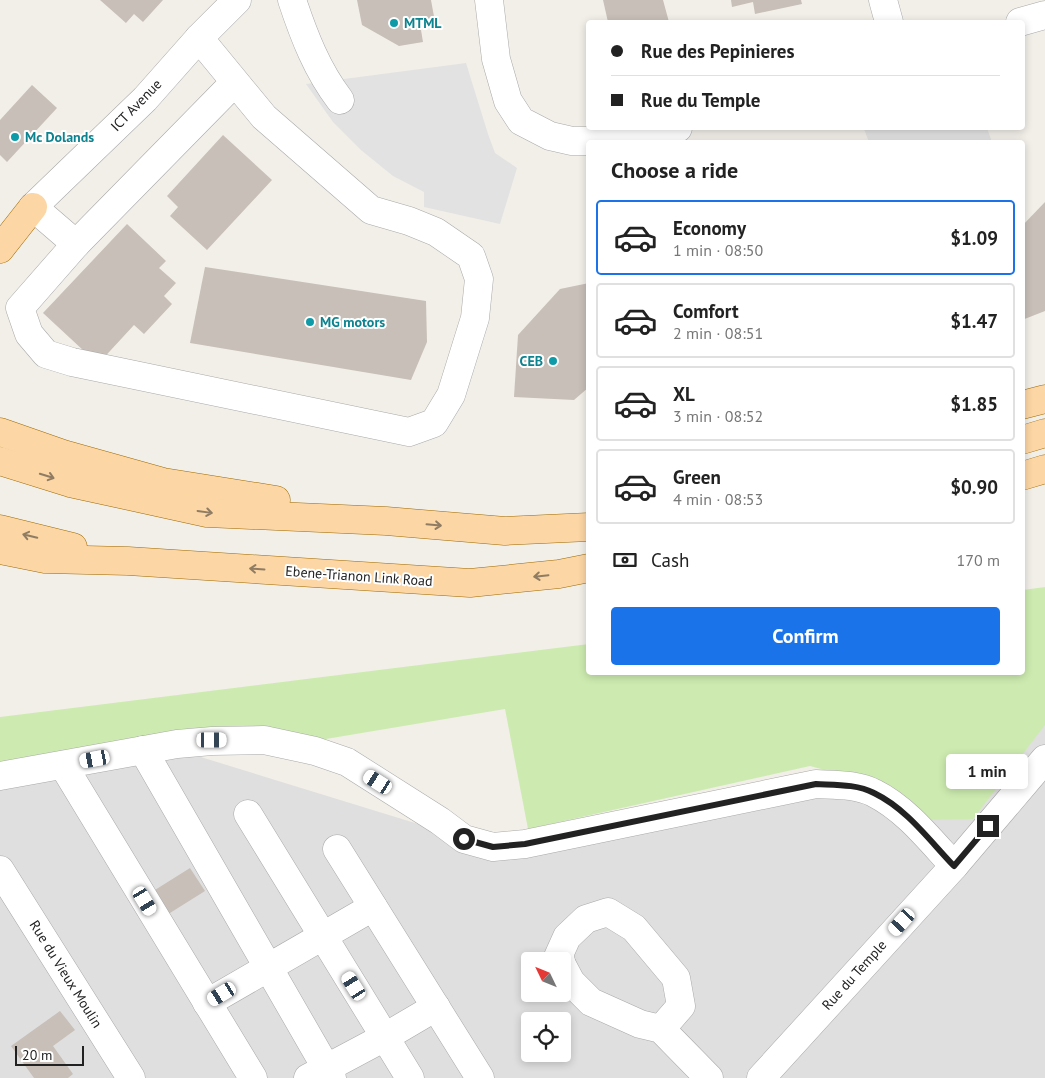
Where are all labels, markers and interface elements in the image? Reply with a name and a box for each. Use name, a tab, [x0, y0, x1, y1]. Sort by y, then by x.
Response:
place label: MTML	[404, 14, 442, 32]
marker: MTML	[388, 17, 400, 29]
text: Rue des Pepinieres	[641, 39, 795, 63]
street label: ICT Avenue	[107, 75, 165, 135]
text: Rue du Temple	[641, 88, 761, 112]
place label: Mc Dolands	[25, 128, 94, 146]
marker: Mc Dolands	[9, 131, 21, 143]
text: Choose a ride	[611, 156, 738, 184]
icon: car	[613, 215, 658, 260]
text: Economy	[673, 216, 746, 240]
text: $1.09	[950, 226, 998, 250]
text: 1 min · 08:50	[673, 240, 763, 260]
icon: car	[613, 298, 658, 343]
text: Comfort	[673, 299, 739, 323]
text: $1.47	[950, 309, 998, 333]
place label: MG motors	[320, 313, 385, 331]
marker: MG motors	[304, 316, 316, 328]
text: 2 min · 08:51	[673, 323, 763, 343]
place label: CEB	[520, 352, 543, 370]
marker: CEB	[547, 355, 559, 367]
icon: car	[613, 381, 658, 426]
text: XL	[673, 382, 695, 406]
text: $1.85	[950, 392, 998, 416]
text: 3 min · 08:52	[673, 406, 763, 426]
icon: car	[613, 464, 658, 509]
text: Green	[673, 465, 721, 489]
one-way arrow	[38, 472, 54, 481]
text: $0.90	[950, 475, 998, 499]
text: 4 min · 08:53	[673, 489, 763, 509]
one-way arrow	[197, 507, 213, 517]
one-way arrow	[426, 520, 442, 530]
one-way arrow	[22, 531, 38, 540]
icon: cash	[611, 546, 639, 574]
text: Cash	[651, 548, 689, 572]
text: 170 m	[957, 550, 1000, 570]
street label: Ebene-Trianon Link Road	[285, 562, 433, 590]
one-way arrow	[249, 565, 265, 574]
one-way arrow	[533, 571, 549, 581]
button: Confirm	[611, 607, 1000, 665]
car	[197, 733, 227, 748]
car	[78, 749, 111, 769]
callout: 1 min	[947, 754, 1029, 788]
text: 1 min	[967, 761, 1007, 781]
car	[361, 768, 394, 796]
route end	[977, 815, 999, 837]
route start	[453, 828, 475, 850]
car	[130, 884, 159, 918]
car	[886, 906, 917, 938]
street label: Rue du Vieux Moulin	[26, 917, 106, 1031]
street label: Rue du Temple	[818, 936, 890, 1014]
north arrow	[521, 952, 571, 1002]
map controls	[521, 952, 571, 1062]
car	[339, 969, 368, 1003]
car	[205, 980, 238, 1008]
button: locate	[521, 1012, 571, 1062]
scale bar	[15, 1043, 84, 1066]
text: 20 m	[22, 1046, 52, 1064]

